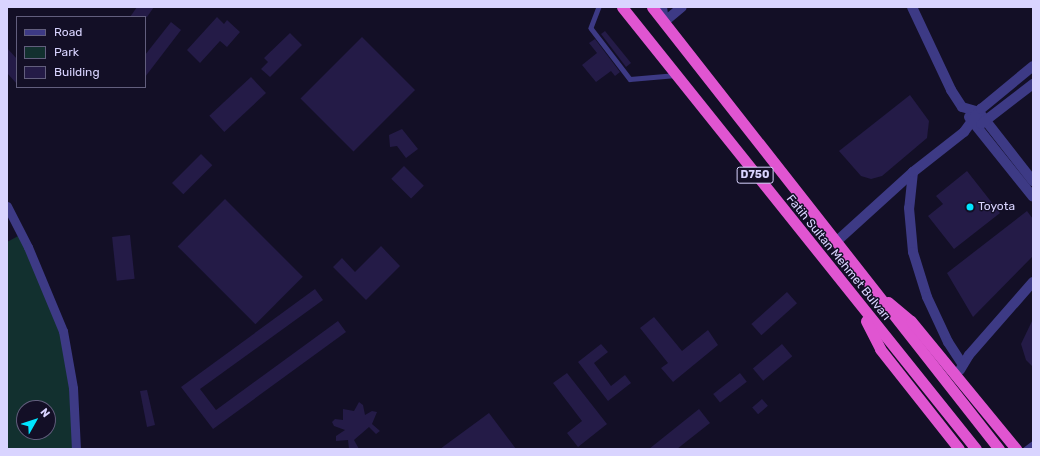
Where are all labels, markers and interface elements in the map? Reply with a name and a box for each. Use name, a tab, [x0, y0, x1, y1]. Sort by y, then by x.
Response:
legend	[16, 16, 146, 88]
text: Road	[54, 25, 82, 39]
text: Park	[54, 45, 79, 59]
text: Building	[54, 65, 100, 79]
road number: D750	[736, 166, 774, 184]
street label: Fatih Sultan Mehmet Bulvarı	[783, 192, 893, 324]
place label: Toyota	[978, 200, 1015, 214]
marker: Toyota	[965, 202, 975, 212]
north arrow	[16, 400, 56, 440]
text: N	[37, 406, 52, 420]

